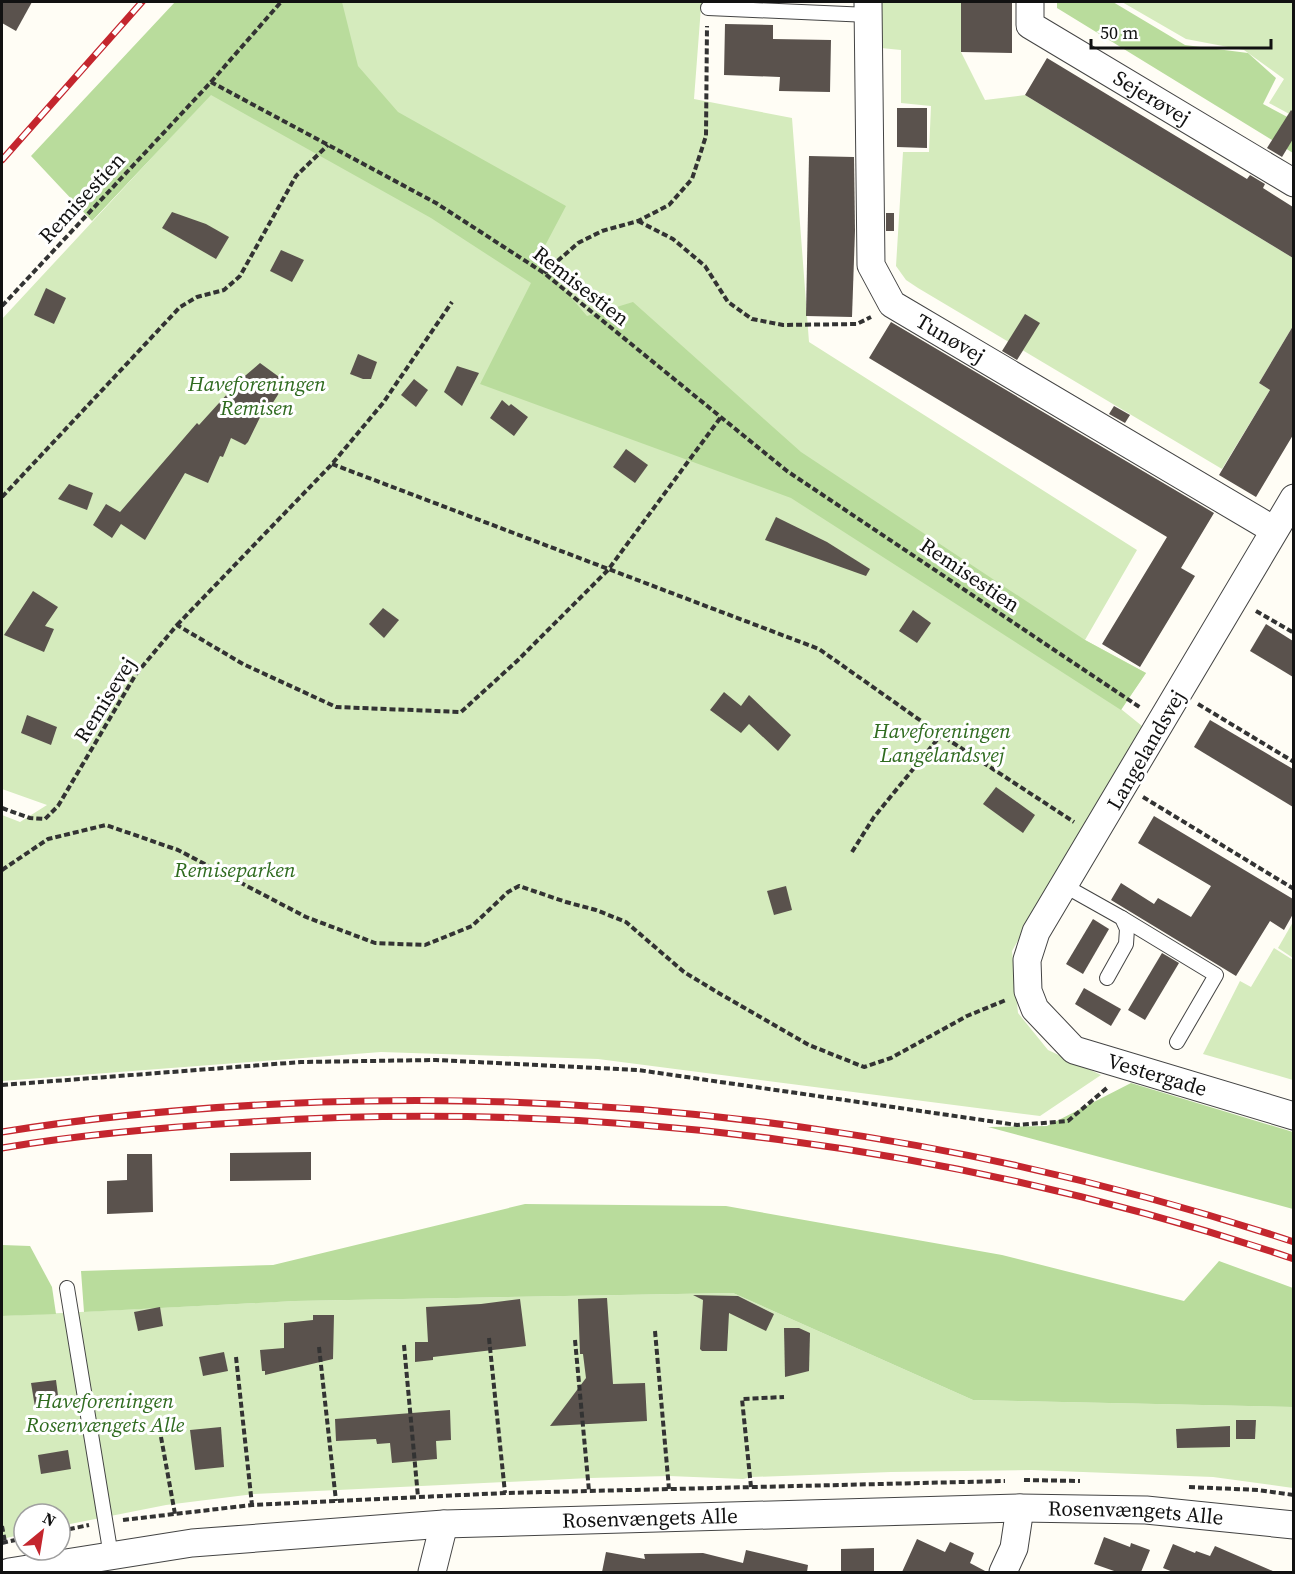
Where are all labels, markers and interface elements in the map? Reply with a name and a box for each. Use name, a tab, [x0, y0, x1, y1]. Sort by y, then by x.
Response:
scale bar	[1091, 12, 1271, 50]
text: 50 m	[1100, 20, 1138, 45]
street label: Sejerøvej	[1108, 63, 1196, 132]
street label: Remisestien	[32, 146, 132, 250]
street label: Remisestien	[527, 239, 636, 333]
street label: Tunøvej	[911, 306, 990, 370]
park label: Haveforeningen Remisen	[187, 369, 326, 422]
street label: Remisestien	[915, 530, 1026, 619]
street label: Remisevej	[67, 651, 142, 748]
street label: Langelandsvej	[1099, 684, 1192, 815]
park label: Haveforeningen Langelandsvej	[872, 716, 1011, 769]
park label: Remiseparken	[173, 855, 296, 884]
street label: Vestergade	[1104, 1046, 1211, 1103]
park label: Haveforeningen Rosenvængets Alle	[25, 1386, 185, 1439]
street label: Rosenvængets Alle	[1048, 1493, 1225, 1532]
street label: Rosenvængets Alle	[562, 1501, 738, 1535]
north arrow	[12, 1502, 72, 1562]
text: N	[39, 1507, 60, 1532]

